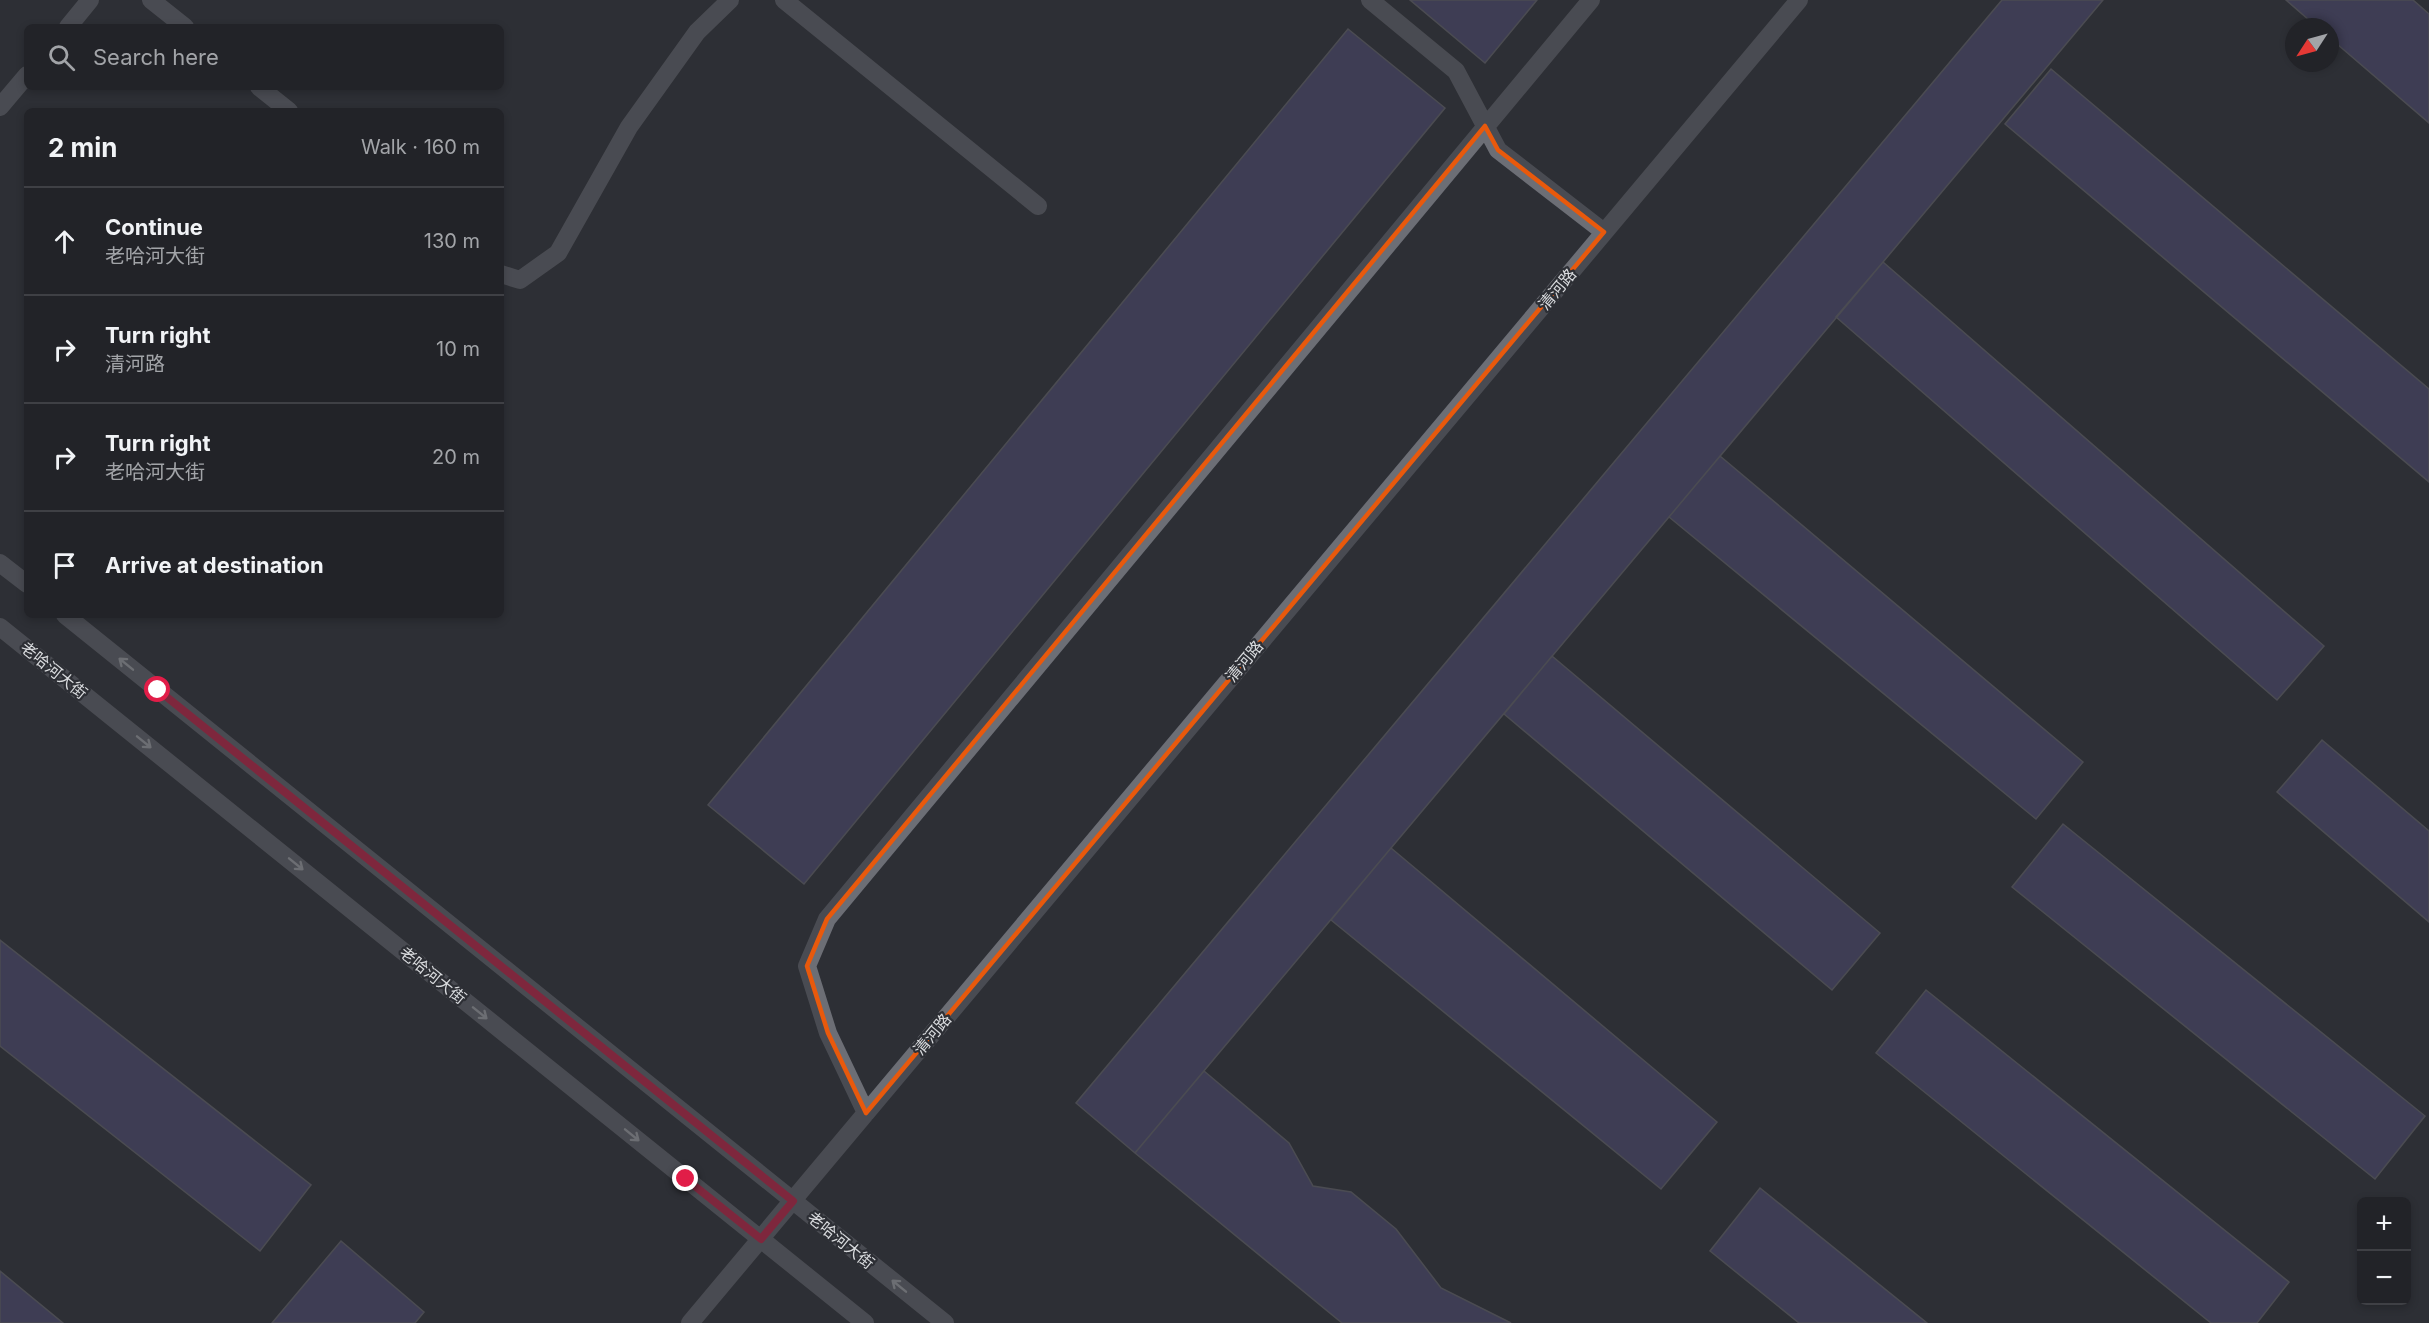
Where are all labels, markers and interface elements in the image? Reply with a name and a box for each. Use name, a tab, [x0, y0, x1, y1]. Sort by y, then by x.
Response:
north arrow	[2285, 18, 2339, 72]
search box	[24, 24, 504, 90]
icon: search	[45, 41, 78, 74]
text: Search here	[93, 44, 219, 70]
text: 2 min	[48, 132, 118, 163]
text: Walk · 160 m	[361, 135, 480, 159]
text: Continue	[105, 214, 203, 240]
icon: ahead	[48, 225, 81, 258]
text: 130 m	[424, 229, 480, 253]
text: 老哈河大街	[105, 244, 205, 268]
street label: 清河路	[1534, 264, 1580, 314]
text: Turn right	[105, 322, 211, 348]
icon: right	[48, 333, 81, 366]
text: 10 m	[436, 337, 480, 361]
text: 清河路	[105, 352, 165, 376]
text: Turn right	[105, 430, 211, 456]
icon: right	[48, 441, 81, 474]
text: 20 m	[432, 445, 480, 469]
text: 老哈河大街	[105, 460, 205, 484]
icon: arrive	[48, 549, 81, 582]
text: Arrive at destination	[105, 552, 324, 578]
street label: 清河路	[1221, 636, 1267, 686]
street label: 老哈河大街	[17, 637, 91, 703]
one-way arrow	[118, 657, 134, 670]
route start	[144, 676, 170, 702]
one-way arrow	[136, 736, 152, 749]
one-way arrow	[287, 858, 303, 871]
street label: 老哈河大街	[396, 942, 470, 1008]
one-way arrow	[472, 1006, 487, 1020]
street label: 清河路	[909, 1009, 955, 1059]
one-way arrow	[624, 1129, 640, 1142]
route end	[672, 1165, 698, 1191]
map controls	[2357, 1197, 2411, 1305]
button: +	[2357, 1197, 2411, 1251]
street label: 老哈河大街	[804, 1207, 878, 1273]
button: −	[2357, 1251, 2411, 1305]
one-way arrow	[891, 1280, 907, 1293]

